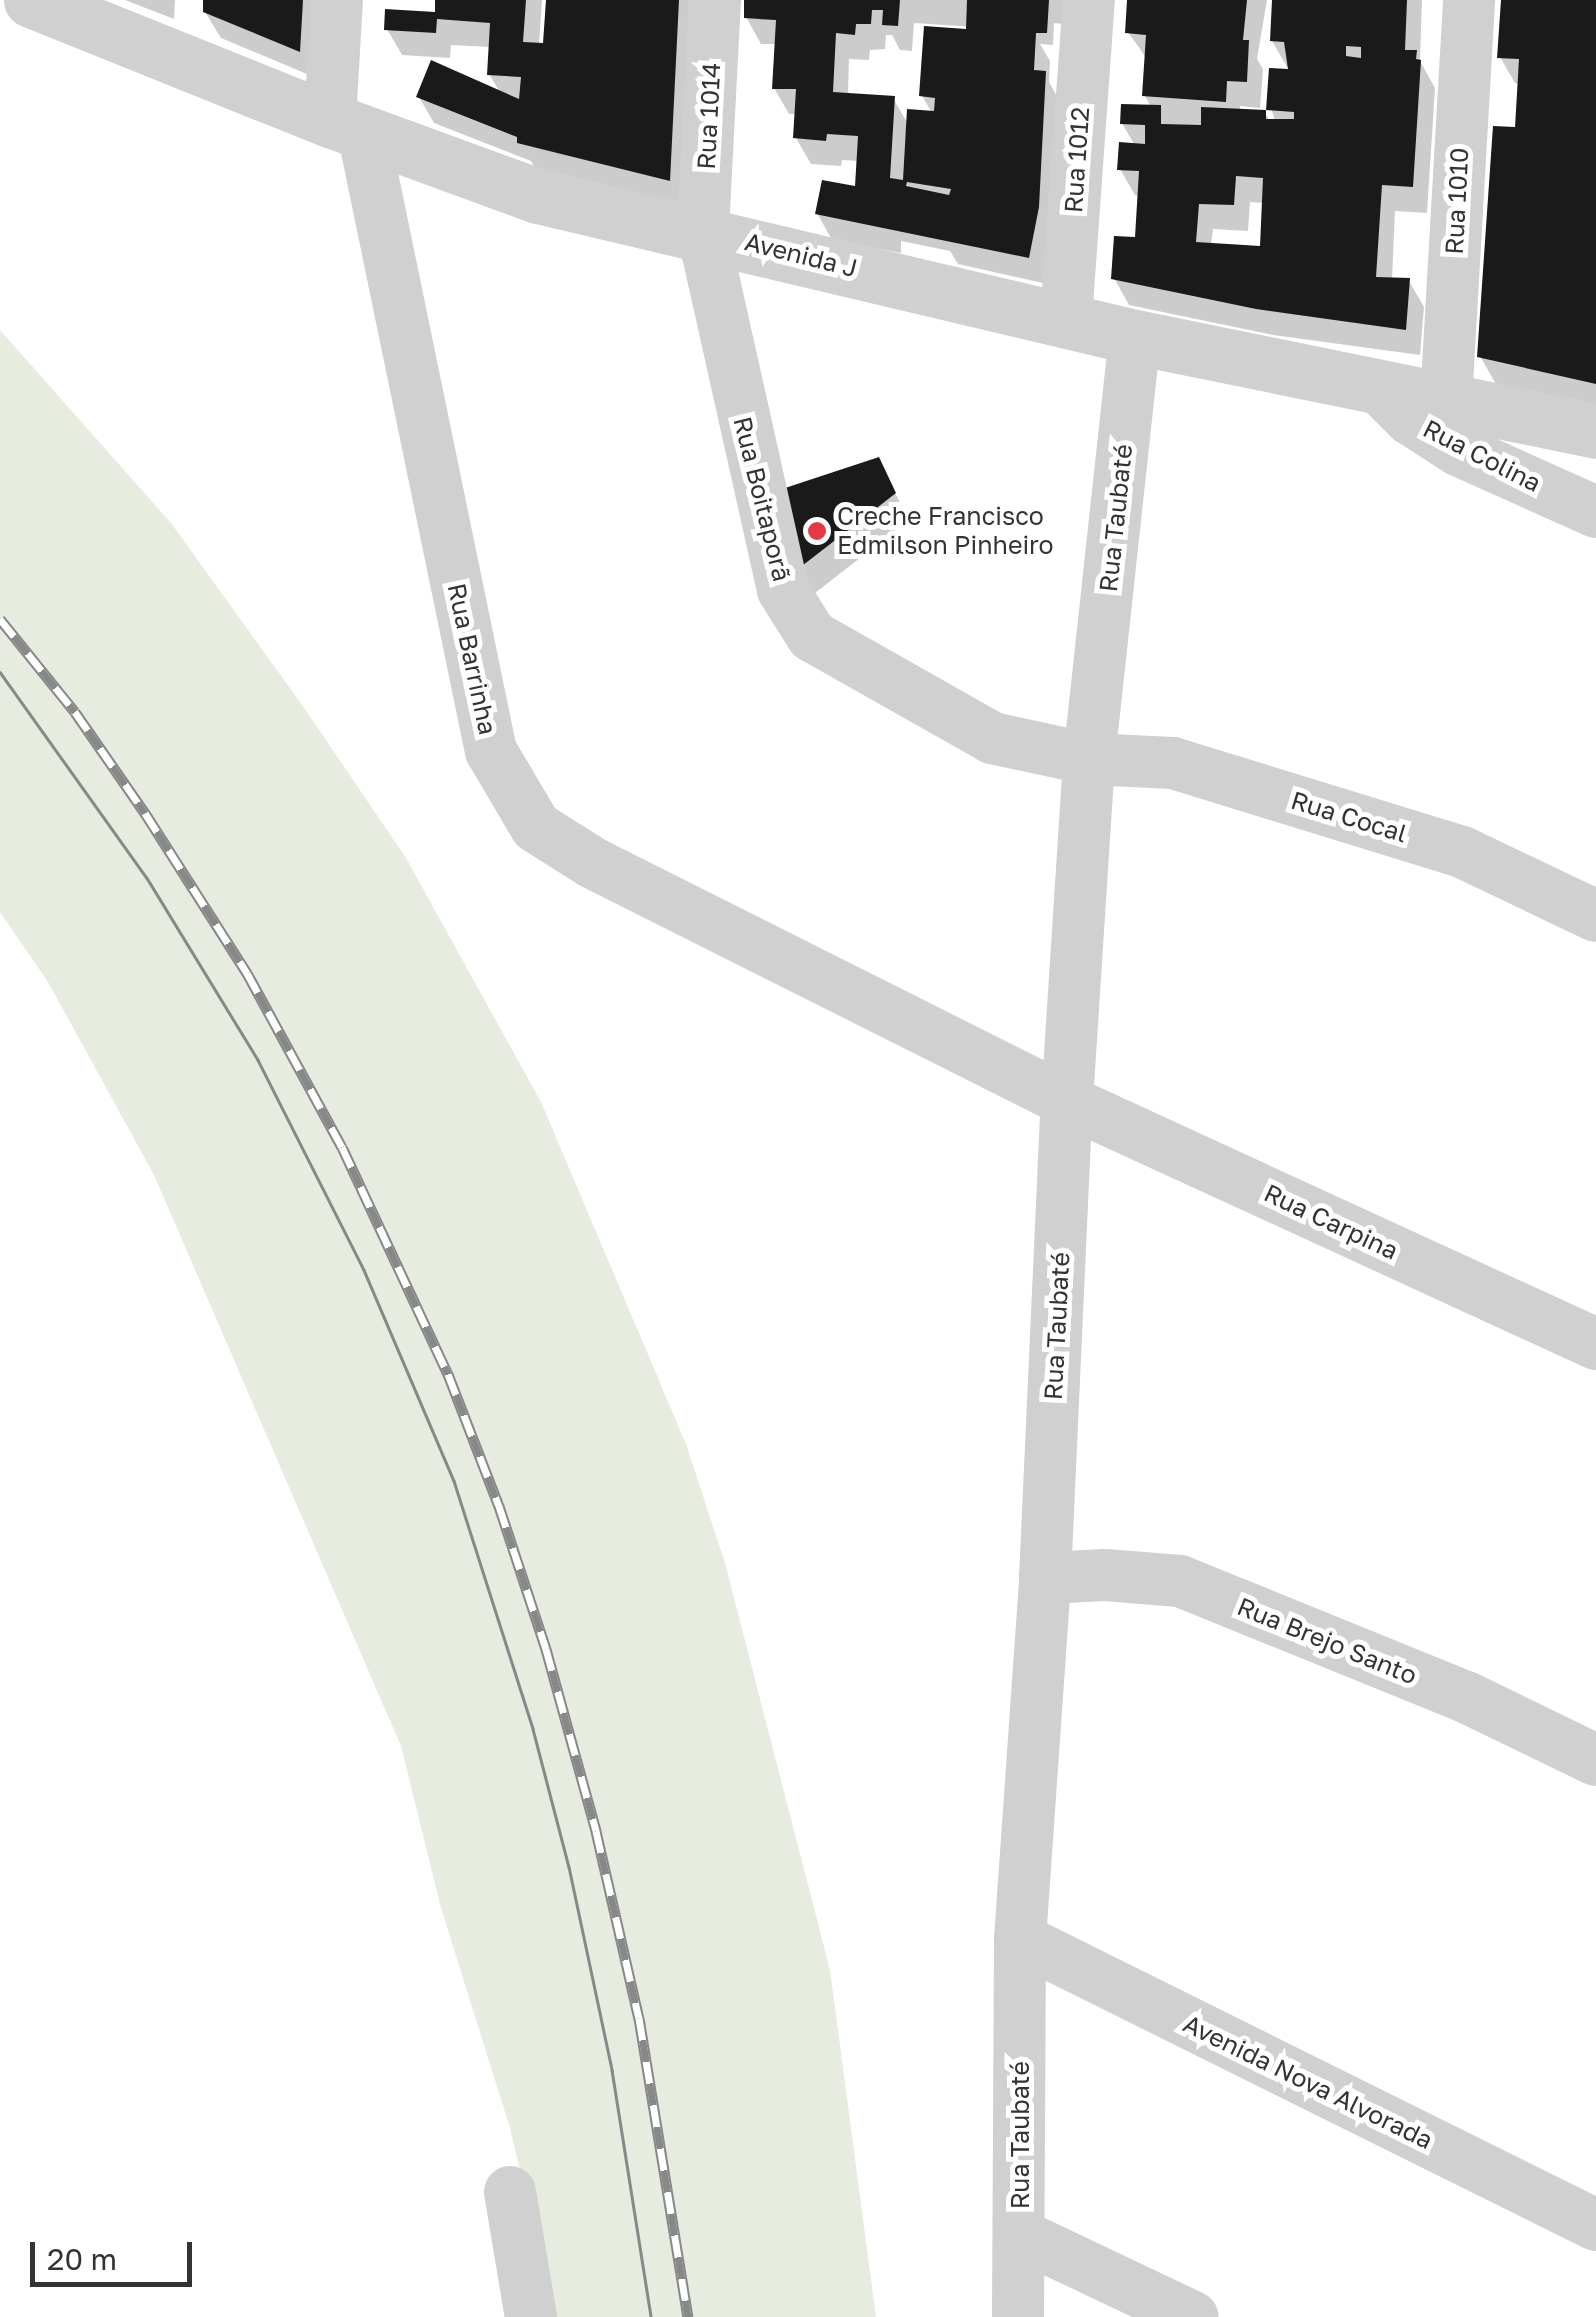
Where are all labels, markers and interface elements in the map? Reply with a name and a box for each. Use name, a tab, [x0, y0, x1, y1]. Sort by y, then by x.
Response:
street label: Rua 1014	[691, 62, 727, 170]
street label: Rua 1012	[1058, 106, 1096, 214]
street label: Rua 1010	[1439, 147, 1475, 255]
street label: Avenida J	[742, 227, 860, 283]
street label: Rua Boitaporã	[727, 414, 797, 584]
street label: Rua Colina	[1418, 414, 1546, 498]
street label: Rua Taubaté	[1093, 443, 1139, 593]
place label: Creche Francisco Edmilson Pinheiro	[837, 502, 1054, 561]
marker: Creche Francisco Edmilson Pinheiro	[806, 520, 828, 542]
street label: Rua Barrinha	[441, 581, 503, 737]
street label: Rua Cocal	[1287, 785, 1411, 849]
street label: Rua Carpina	[1259, 1178, 1403, 1266]
street label: Rua Taubaté	[1038, 1251, 1076, 1401]
street label: Rua Brejo Santo	[1233, 1591, 1421, 1691]
street label: Avenida Nova Alvorada	[1178, 2009, 1438, 2155]
street label: Rua Taubaté	[1005, 2061, 1035, 2209]
scale bar	[35, 2222, 198, 2284]
text: 20 m	[47, 2241, 117, 2277]

